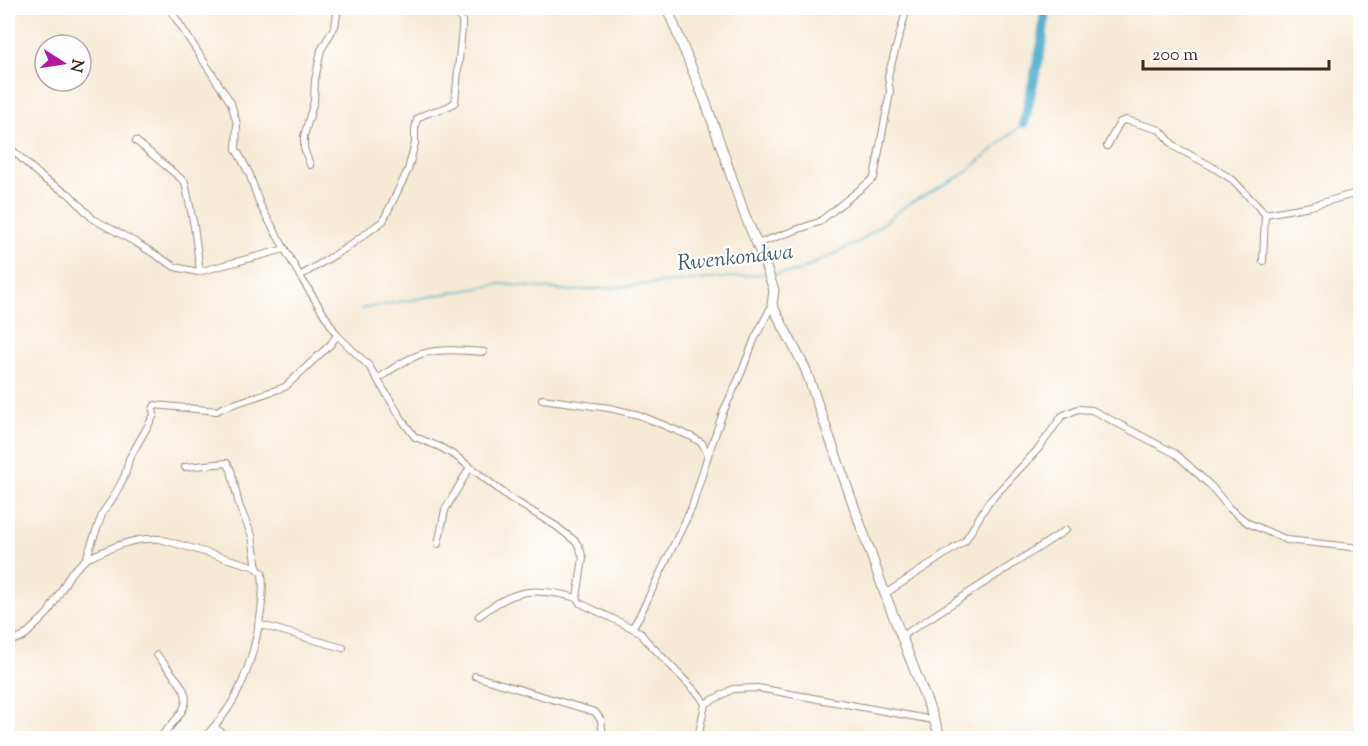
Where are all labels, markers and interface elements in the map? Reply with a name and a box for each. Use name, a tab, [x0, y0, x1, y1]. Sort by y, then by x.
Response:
north arrow	[33, 33, 93, 93]
scale bar	[1143, 33, 1329, 71]
text: 200 m	[1152, 43, 1198, 69]
text: N	[63, 57, 88, 74]
water label: Rwenkondwa	[676, 237, 795, 281]

